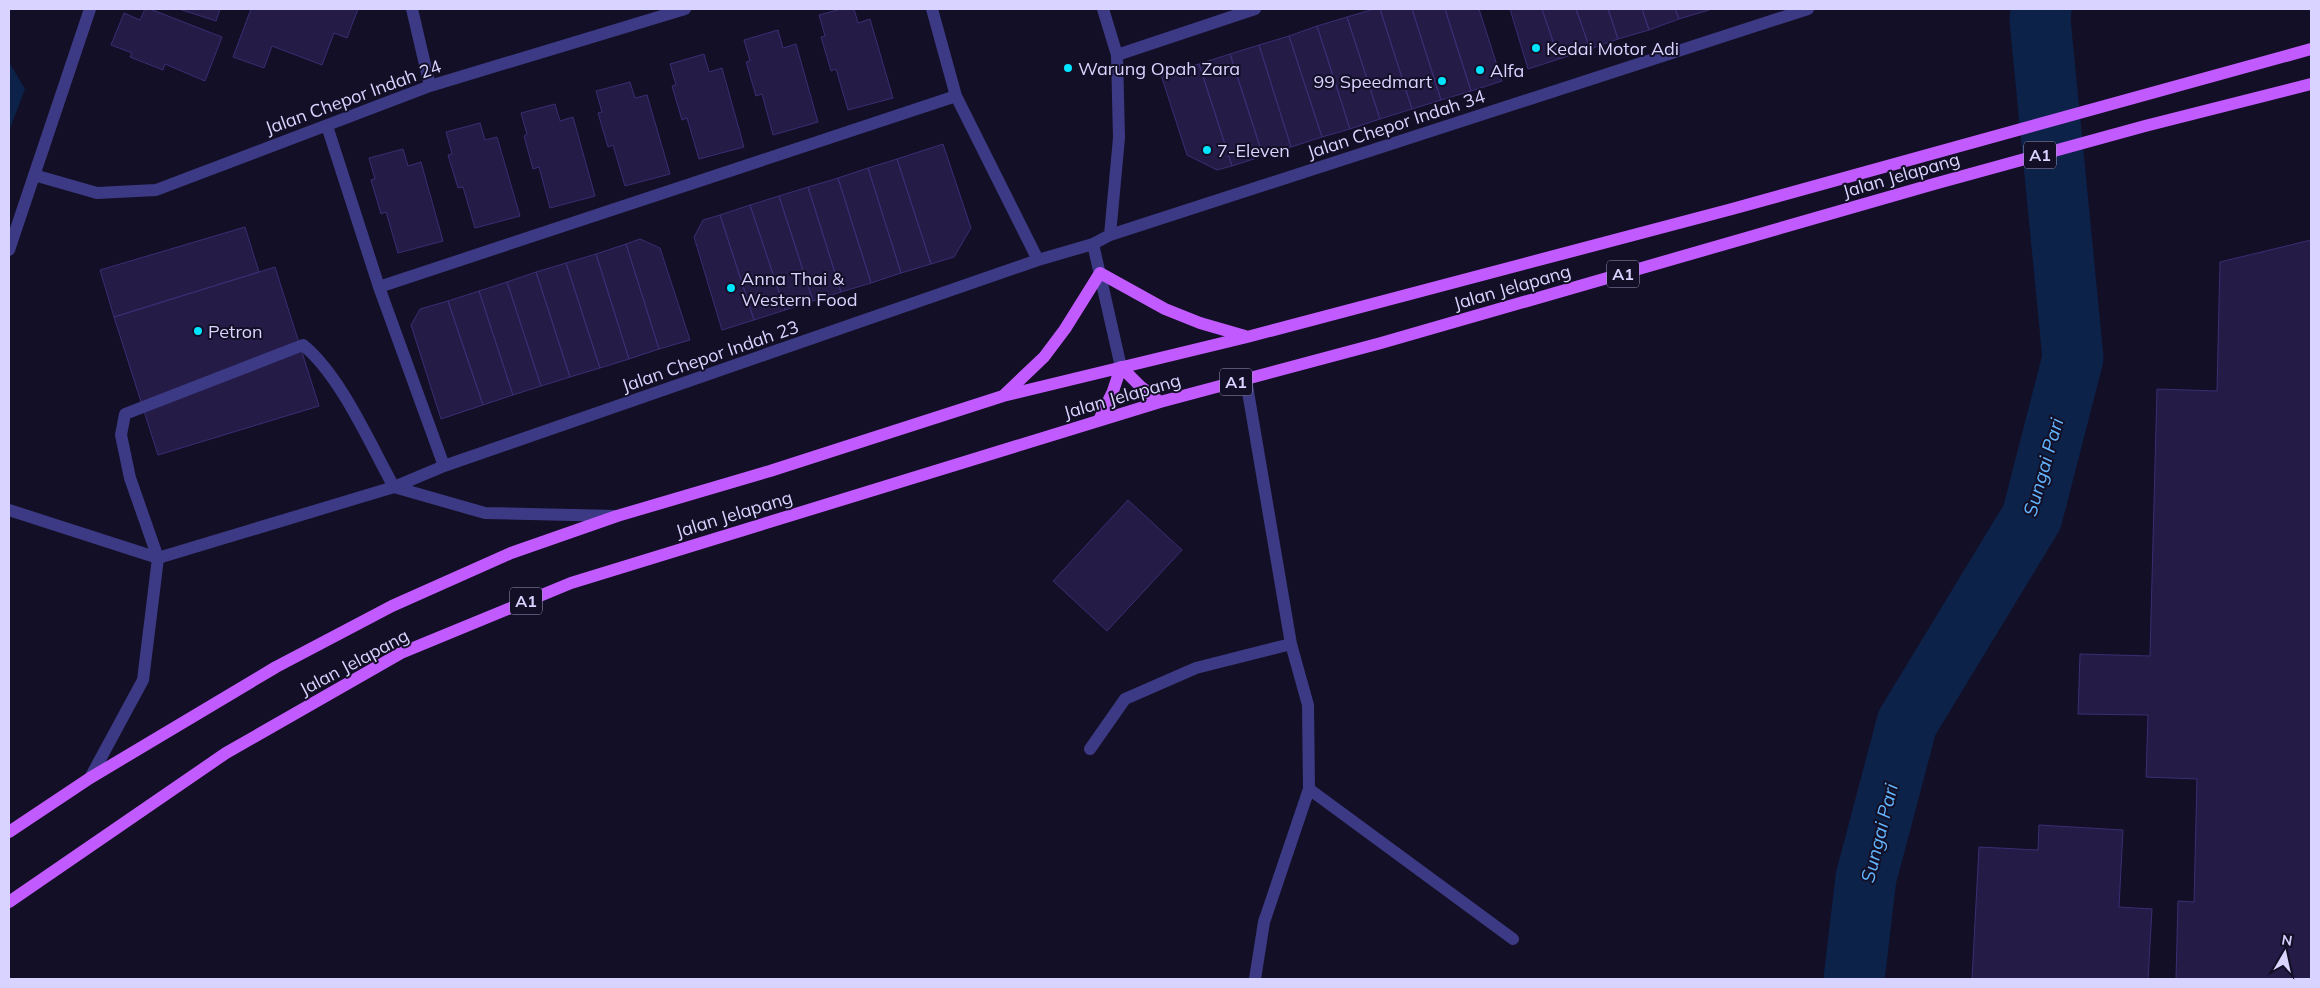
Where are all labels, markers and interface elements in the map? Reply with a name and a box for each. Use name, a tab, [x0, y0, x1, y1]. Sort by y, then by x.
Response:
place label: Kedai Motor Adi	[1546, 37, 1679, 60]
marker: Kedai Motor Adi	[1530, 42, 1542, 54]
street label: Jalan Chepor Indah 24	[262, 54, 444, 140]
place label: Warung Opah Zara	[1078, 57, 1240, 80]
place label: Alfa	[1490, 59, 1524, 82]
marker: Warung Opah Zara	[1062, 62, 1074, 74]
marker: Alfa	[1474, 64, 1486, 76]
place label: 99 Speedmart	[1313, 70, 1432, 93]
marker: 99 Speedmart	[1436, 75, 1448, 87]
street label: Jalan Chepor Indah 34	[1304, 84, 1488, 164]
place label: 7-Eleven	[1217, 139, 1290, 162]
road number: A1	[2024, 142, 2056, 168]
marker: 7-Eleven	[1201, 144, 1213, 156]
street label: Jalan Jelapang	[1840, 147, 1962, 203]
street label: Jalan Jelapang	[1451, 259, 1573, 315]
road number: A1	[1607, 260, 1639, 288]
place label: Anna Thai & Western Food	[741, 267, 858, 311]
marker: Anna Thai & Western Food	[725, 282, 737, 294]
street label: Jalan Chepor Indah 23	[618, 315, 802, 397]
place label: Petron	[208, 320, 263, 343]
marker: Petron	[192, 325, 204, 337]
street label: Jalan Jelapang	[1061, 368, 1183, 424]
road number: A1	[1220, 368, 1252, 396]
water label: Sungai Pari	[2018, 415, 2069, 519]
street label: Jalan Jelapang	[673, 485, 795, 543]
road number: A1	[510, 588, 542, 614]
street label: Jalan Jelapang	[295, 623, 413, 701]
water label: Sungai Pari	[1855, 781, 1903, 885]
north arrow	[2260, 928, 2310, 978]
text: N	[2280, 930, 2294, 950]

